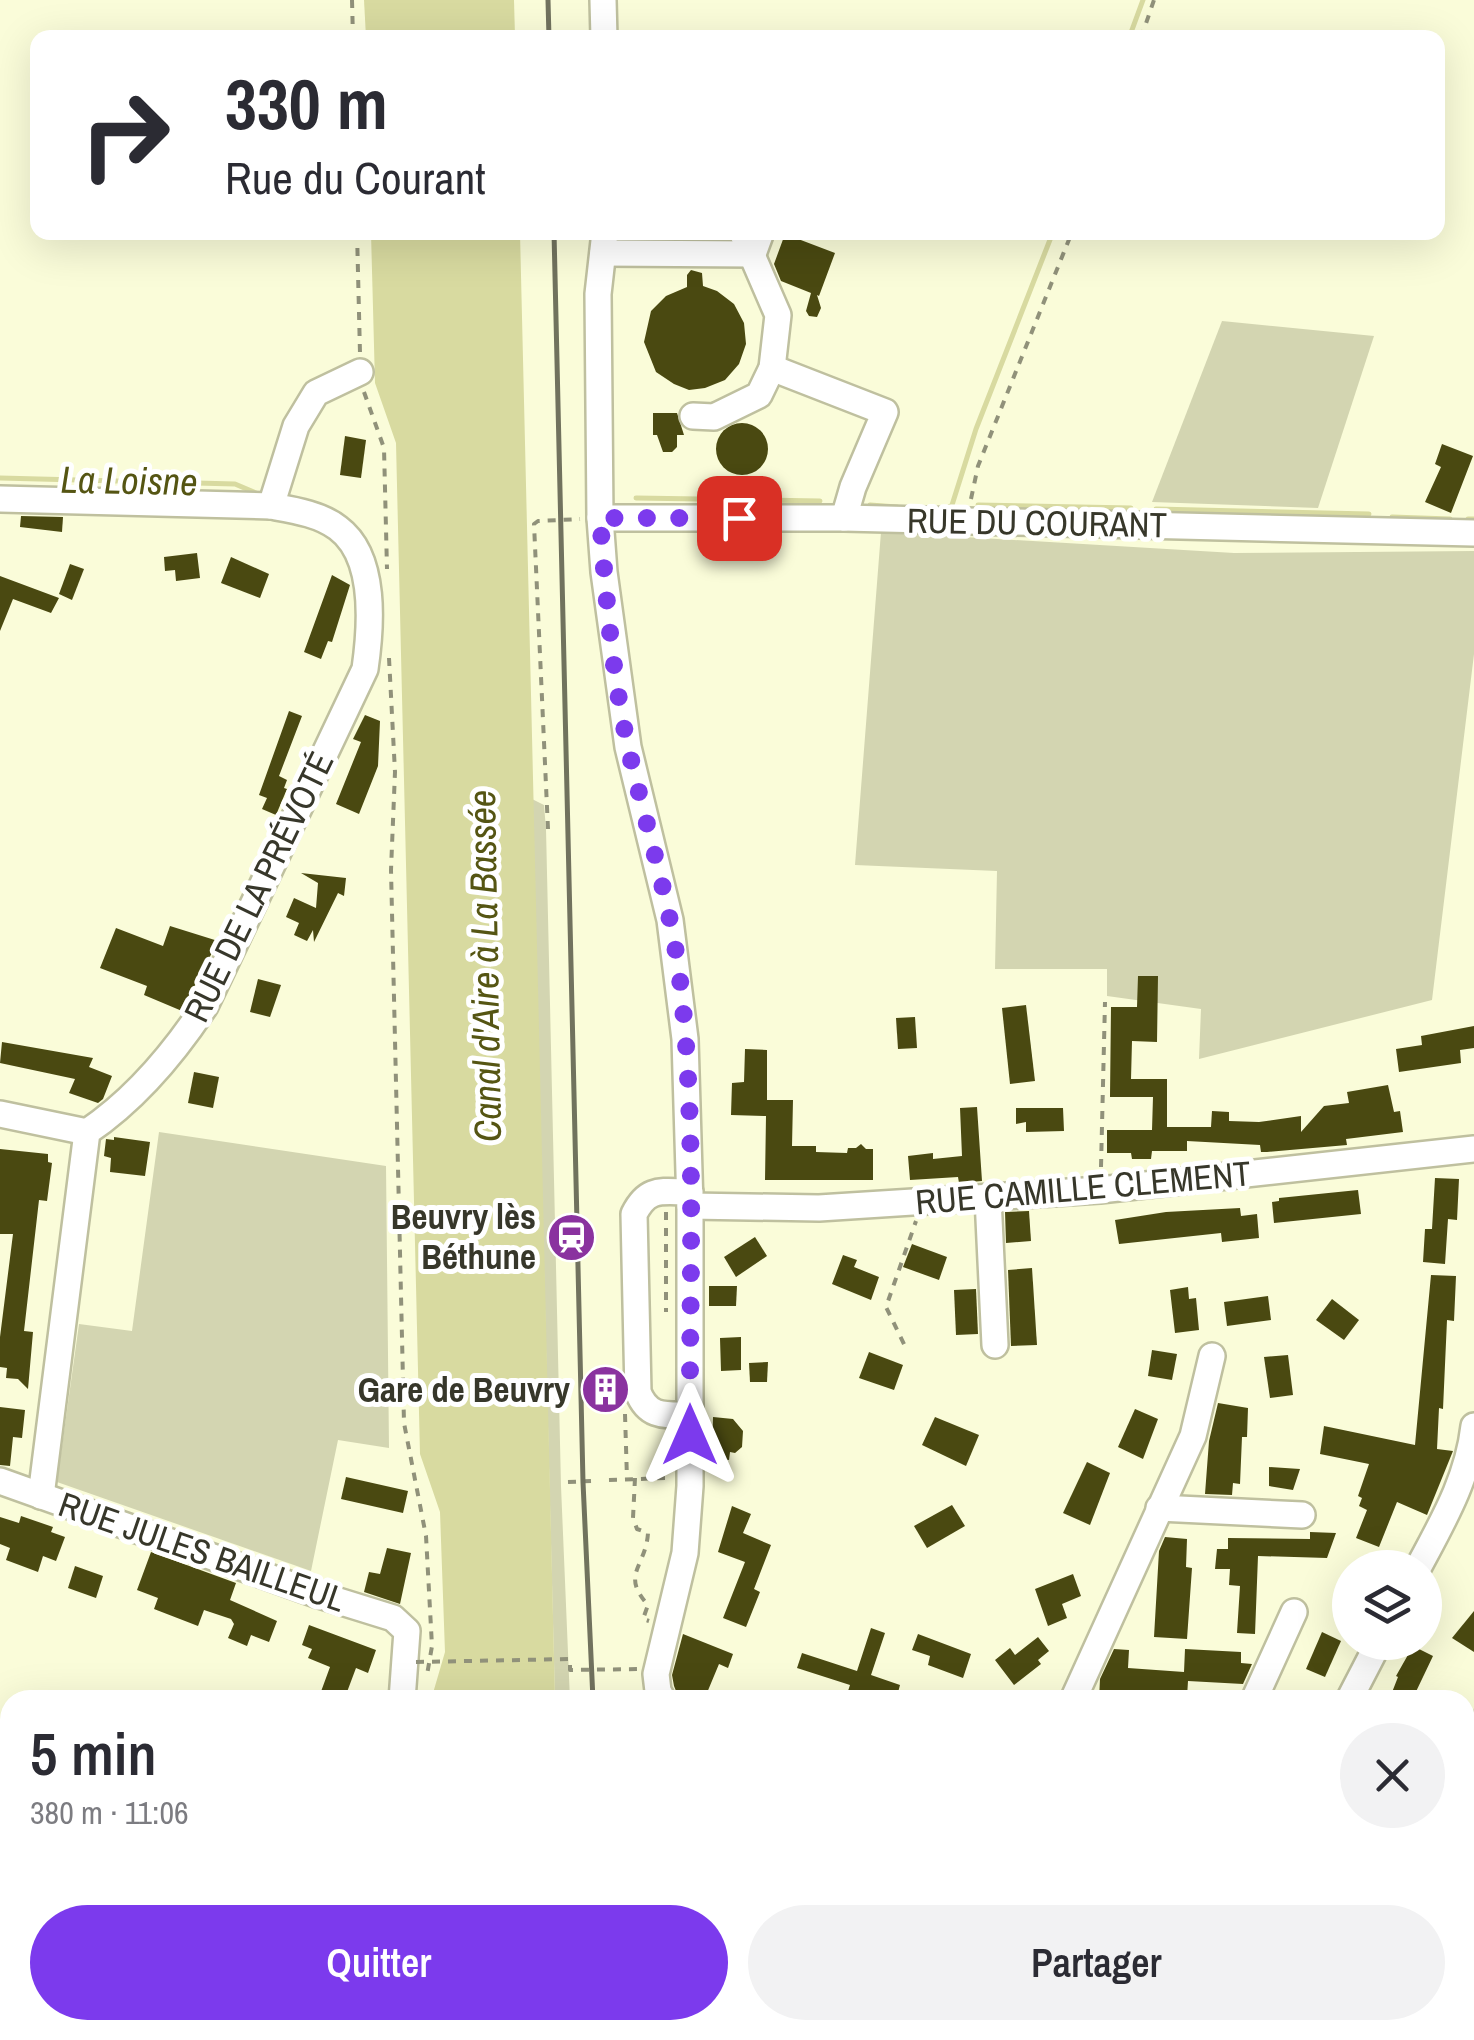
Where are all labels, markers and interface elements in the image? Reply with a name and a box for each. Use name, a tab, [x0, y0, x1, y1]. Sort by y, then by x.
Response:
text: 330 m	[225, 57, 388, 151]
icon: right	[60, 70, 190, 200]
text: Rue du Courant	[225, 147, 486, 208]
water label: La Loisne	[60, 454, 198, 507]
pin	[697, 476, 782, 561]
icon: arrive	[712, 491, 767, 546]
street label: RUE DU COURANT	[907, 497, 1167, 548]
street label: RUE DE LA PRÉVOTÉ	[173, 744, 344, 1030]
water label: Canal d'Aire à La Bassée	[456, 789, 513, 1143]
street label: RUE CAMILLE CLEMENT	[913, 1149, 1253, 1226]
place label: Beuvry lès Béthune	[391, 1193, 536, 1280]
station icon: Beuvry lès Béthune	[545, 1211, 597, 1263]
building icon: Gare de Beuvry	[579, 1364, 631, 1416]
place label: Gare de Beuvry	[358, 1366, 570, 1413]
position arrow	[638, 1383, 742, 1487]
street label: RUE JULES BAILLEUL	[53, 1480, 352, 1623]
map controls	[1332, 1550, 1442, 1660]
button: layers	[1332, 1550, 1442, 1660]
text: 5 min	[30, 1713, 157, 1794]
button: close	[1340, 1723, 1445, 1828]
text: 380 m · 11:06	[30, 1791, 189, 1834]
button: Quitter	[30, 1905, 728, 2020]
button: Partager	[748, 1905, 1445, 2020]

